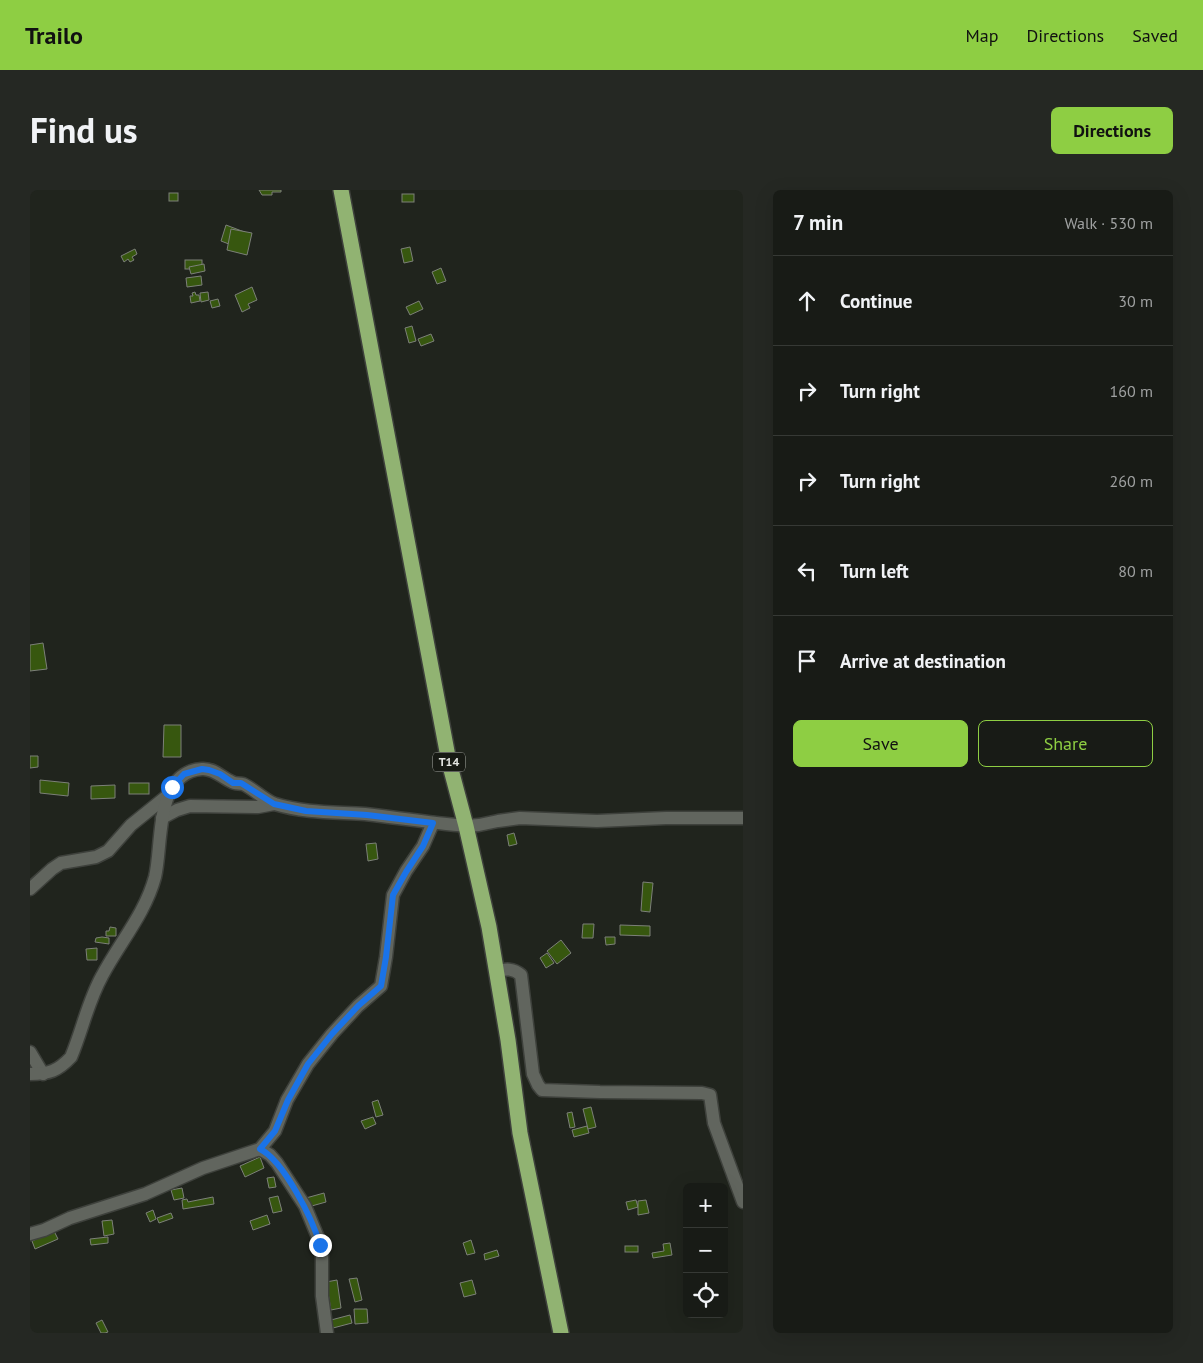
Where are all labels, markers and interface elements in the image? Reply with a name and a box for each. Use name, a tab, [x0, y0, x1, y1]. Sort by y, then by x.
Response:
text: Trailo	[25, 20, 83, 51]
text: Map	[966, 24, 998, 47]
text: Directions	[1026, 24, 1104, 47]
text: Saved	[1132, 24, 1178, 47]
text: Find us	[30, 107, 138, 153]
button: Directions	[1051, 107, 1173, 154]
text: 7 min	[793, 209, 843, 236]
text: Walk · 530 m	[1064, 213, 1153, 233]
icon: ahead	[793, 287, 821, 315]
text: Continue	[840, 289, 912, 313]
text: 30 m	[1118, 291, 1153, 311]
icon: right	[793, 377, 821, 405]
text: Turn right	[840, 379, 920, 403]
text: 160 m	[1110, 381, 1153, 401]
icon: right	[793, 467, 821, 495]
text: Turn right	[840, 469, 920, 493]
text: 260 m	[1110, 471, 1153, 491]
icon: left	[793, 557, 821, 585]
text: Turn left	[840, 559, 909, 583]
text: 80 m	[1118, 561, 1153, 581]
icon: arrive	[793, 647, 821, 675]
text: Arrive at destination	[840, 649, 1006, 673]
button: Save	[793, 720, 968, 767]
button: Share	[978, 720, 1153, 767]
road number: T14	[433, 752, 465, 772]
route start	[161, 776, 184, 799]
map controls	[683, 1183, 728, 1318]
button: +	[683, 1183, 728, 1228]
button: −	[683, 1228, 728, 1273]
route end	[309, 1234, 332, 1257]
button: locate	[683, 1273, 728, 1318]

